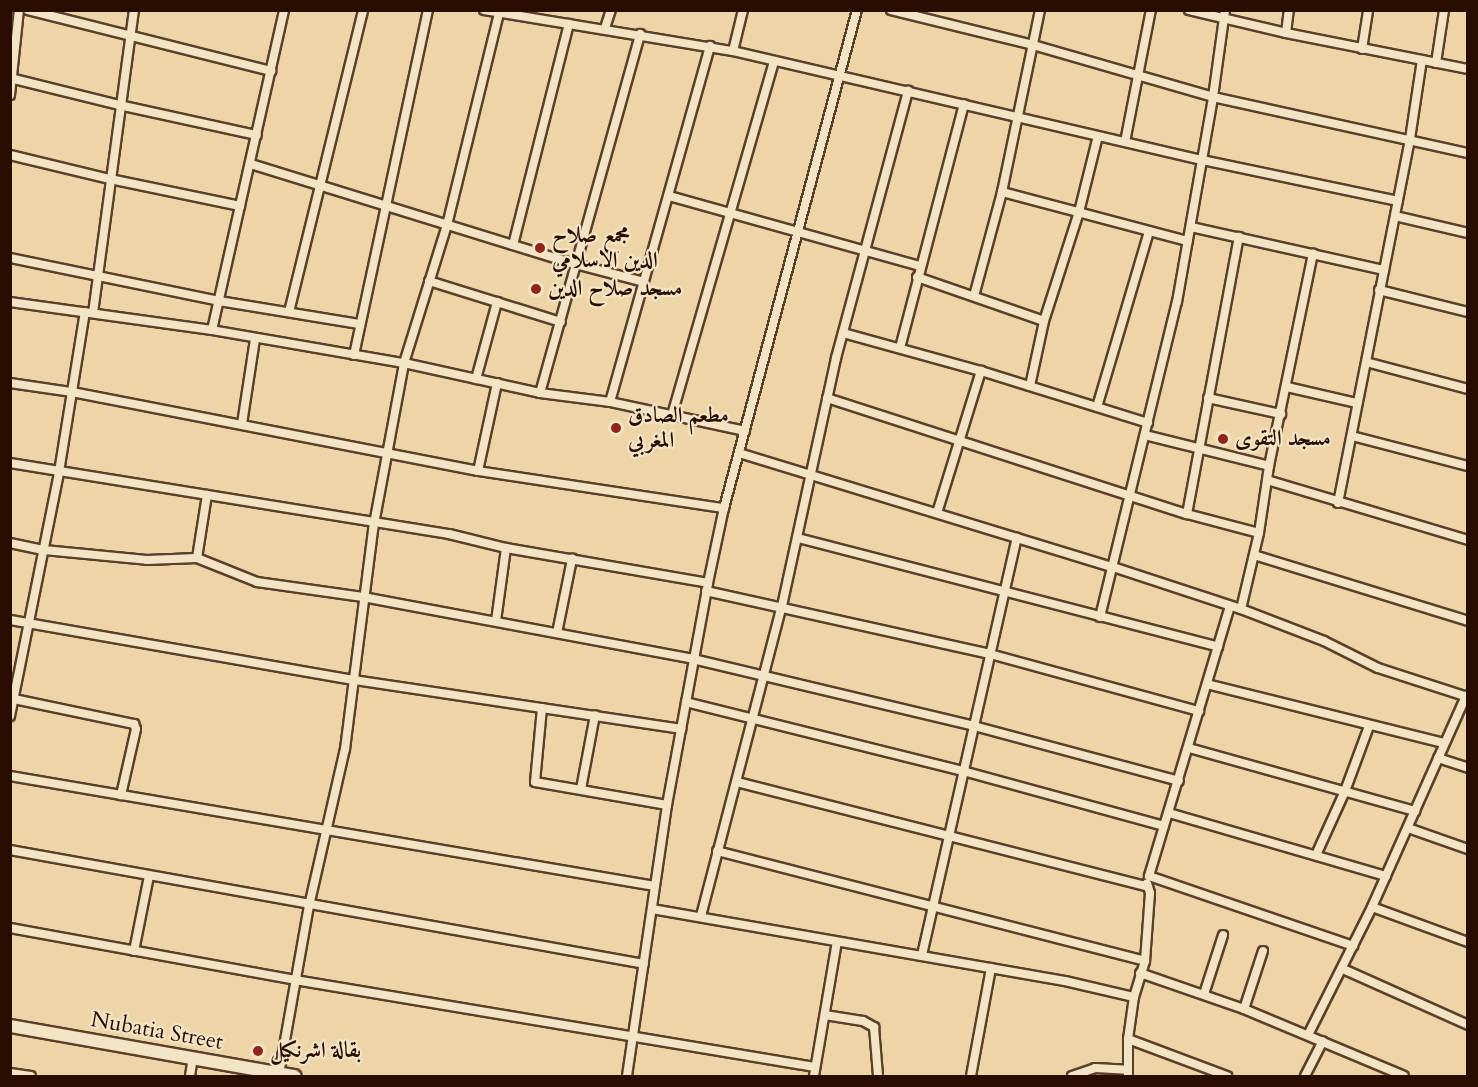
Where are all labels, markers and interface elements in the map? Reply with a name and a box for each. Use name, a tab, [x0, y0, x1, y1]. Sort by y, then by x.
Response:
place label: مجمع صلاح الدين الاسلامي	[552, 222, 658, 274]
marker: مجمع صلاح الدين الاسلامي	[533, 241, 547, 255]
place label: مسجد صلاح الدين	[548, 276, 682, 302]
marker: مسجد صلاح الدين	[529, 282, 543, 296]
place label: مطعم الصادق المغربي	[628, 402, 729, 454]
marker: مطعم الصادق المغربي	[609, 421, 623, 435]
place label: مسجد التقوى	[1235, 426, 1331, 452]
marker: مسجد التقوى	[1216, 432, 1230, 446]
street label: Nubatia Street	[89, 1006, 225, 1056]
place label: بقالة اشرنكيل	[270, 1038, 361, 1064]
marker: بقالة اشرنكيل	[251, 1044, 265, 1058]

